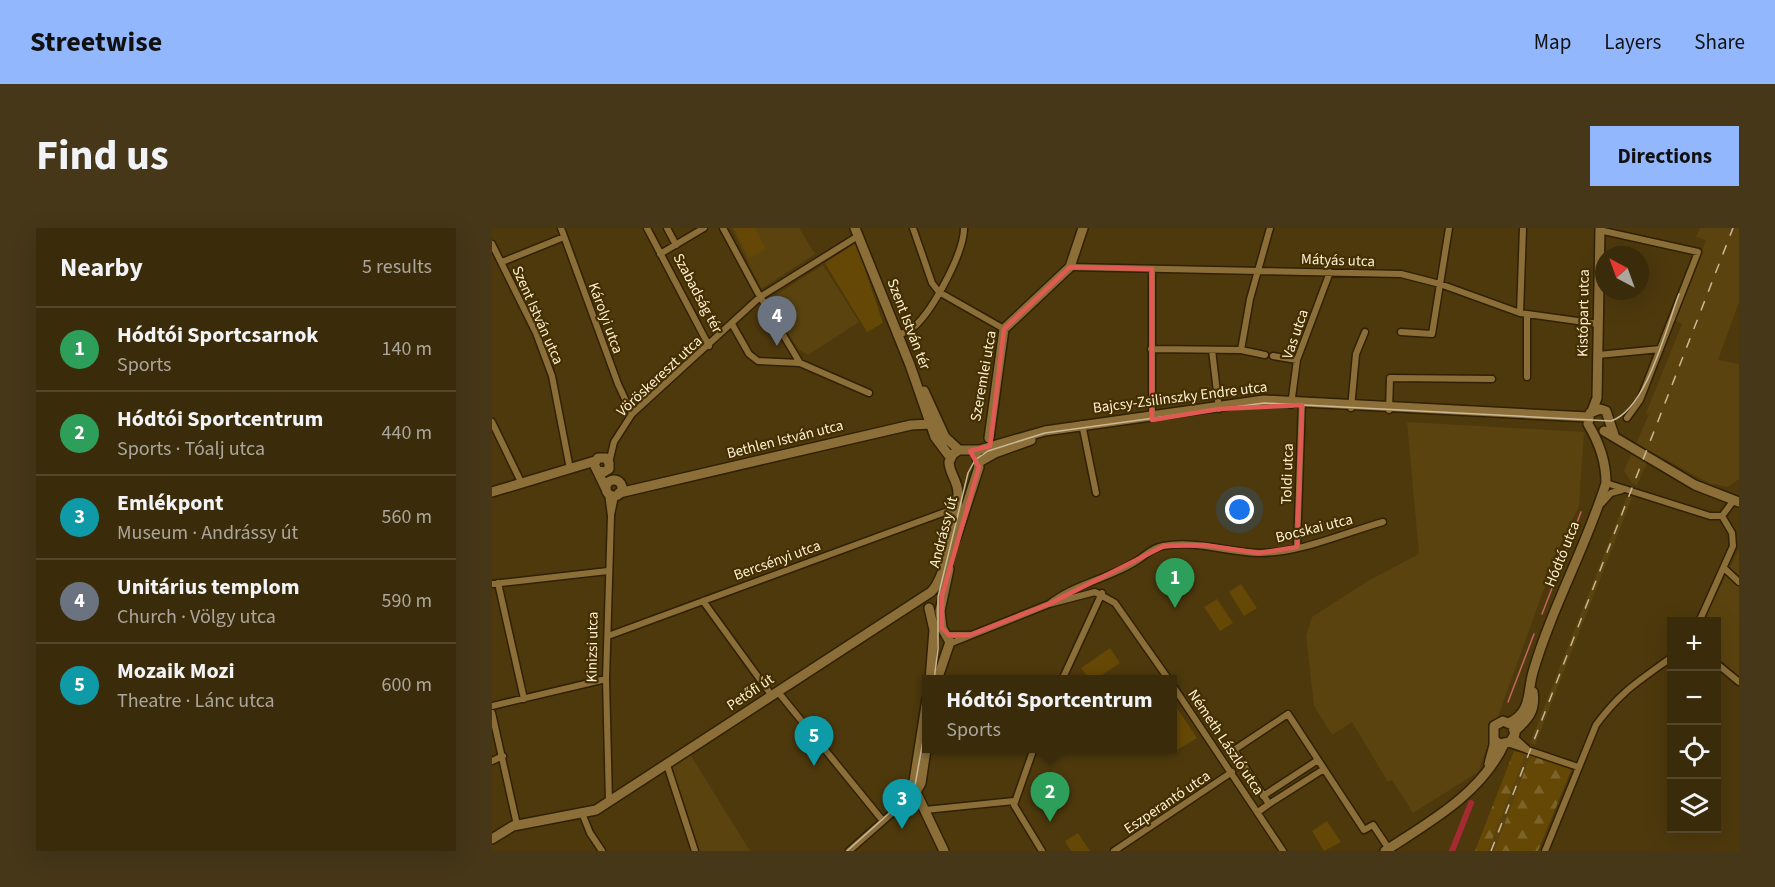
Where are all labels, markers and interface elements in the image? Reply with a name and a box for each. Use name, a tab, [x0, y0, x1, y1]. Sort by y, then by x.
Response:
text: Streetwise	[30, 22, 162, 62]
text: Map	[1534, 27, 1571, 57]
text: Layers	[1604, 27, 1661, 57]
text: Share	[1694, 27, 1745, 57]
text: Find us	[36, 126, 169, 186]
button: Directions	[1590, 126, 1739, 186]
north arrow	[1595, 246, 1649, 300]
text: Nearby	[60, 249, 143, 286]
street label: Mátyás utca	[1301, 249, 1375, 272]
street label: Szabadság tér	[668, 250, 728, 337]
text: 5 results	[362, 253, 432, 281]
street label: Szent István utca	[506, 263, 569, 368]
street label: Kistópart utca	[1572, 269, 1595, 357]
street label: Szent István tér	[882, 276, 936, 373]
street label: Károlyi utca	[583, 280, 628, 357]
pin: 4	[758, 296, 796, 346]
street label: Vas utca	[1277, 306, 1314, 362]
text: Hódtói Sportcsarnok	[117, 319, 318, 351]
street label: Szeremlei utca	[965, 329, 1002, 423]
street label: Vöröskereszt utca	[612, 331, 707, 422]
text: 1	[74, 335, 85, 363]
text: 140 m	[382, 335, 432, 363]
text: Sports	[117, 351, 172, 379]
street label: Bajcsy-Zsilinszky Endre utca	[1092, 376, 1269, 419]
text: Hódtói Sportcentrum	[117, 403, 323, 435]
street label: Bethlen István utca	[725, 415, 846, 464]
text: 2	[74, 419, 85, 447]
text: 440 m	[382, 419, 432, 447]
text: Sports · Tóalj utca	[117, 435, 265, 463]
street label: Toldi utca	[1276, 443, 1299, 505]
text: Emlékpont	[117, 487, 223, 519]
street label: Andrássy út	[924, 494, 963, 570]
your location	[1225, 495, 1254, 524]
text: 3	[74, 503, 85, 531]
text: 560 m	[382, 503, 432, 531]
street label: Bocskai utca	[1273, 509, 1355, 548]
street label: Hódtó utca	[1540, 518, 1585, 590]
text: Museum · Andrássy út	[117, 519, 298, 547]
street label: Bercsényi utca	[731, 535, 824, 586]
pin: 1	[1156, 558, 1194, 608]
text: Unitárius templom	[117, 571, 300, 603]
text: 4	[74, 587, 85, 615]
text: 590 m	[382, 587, 432, 615]
text: Church · Völgy utca	[117, 603, 276, 631]
street label: Kinizsi utca	[581, 611, 604, 683]
map controls	[1667, 617, 1721, 833]
button: +	[1667, 617, 1721, 671]
text: Mozaik Mozi	[117, 655, 235, 687]
street label: Petőfi út	[723, 669, 778, 716]
text: 5	[74, 671, 85, 699]
text: 600 m	[382, 671, 432, 699]
button: −	[1667, 671, 1721, 725]
popup	[922, 675, 1177, 753]
text: Hódtói Sportcentrum	[946, 684, 1153, 716]
street label: Németh László utca	[1183, 685, 1269, 799]
text: Theatre · Lánc utca	[117, 687, 275, 715]
pin: 5	[794, 716, 834, 766]
text: Sports	[946, 716, 1001, 744]
button: locate	[1667, 725, 1721, 779]
street label: Eszperantó utca	[1120, 766, 1215, 839]
pin: 2	[1030, 772, 1070, 822]
button: layers	[1667, 779, 1721, 833]
pin: 3	[882, 780, 922, 829]

